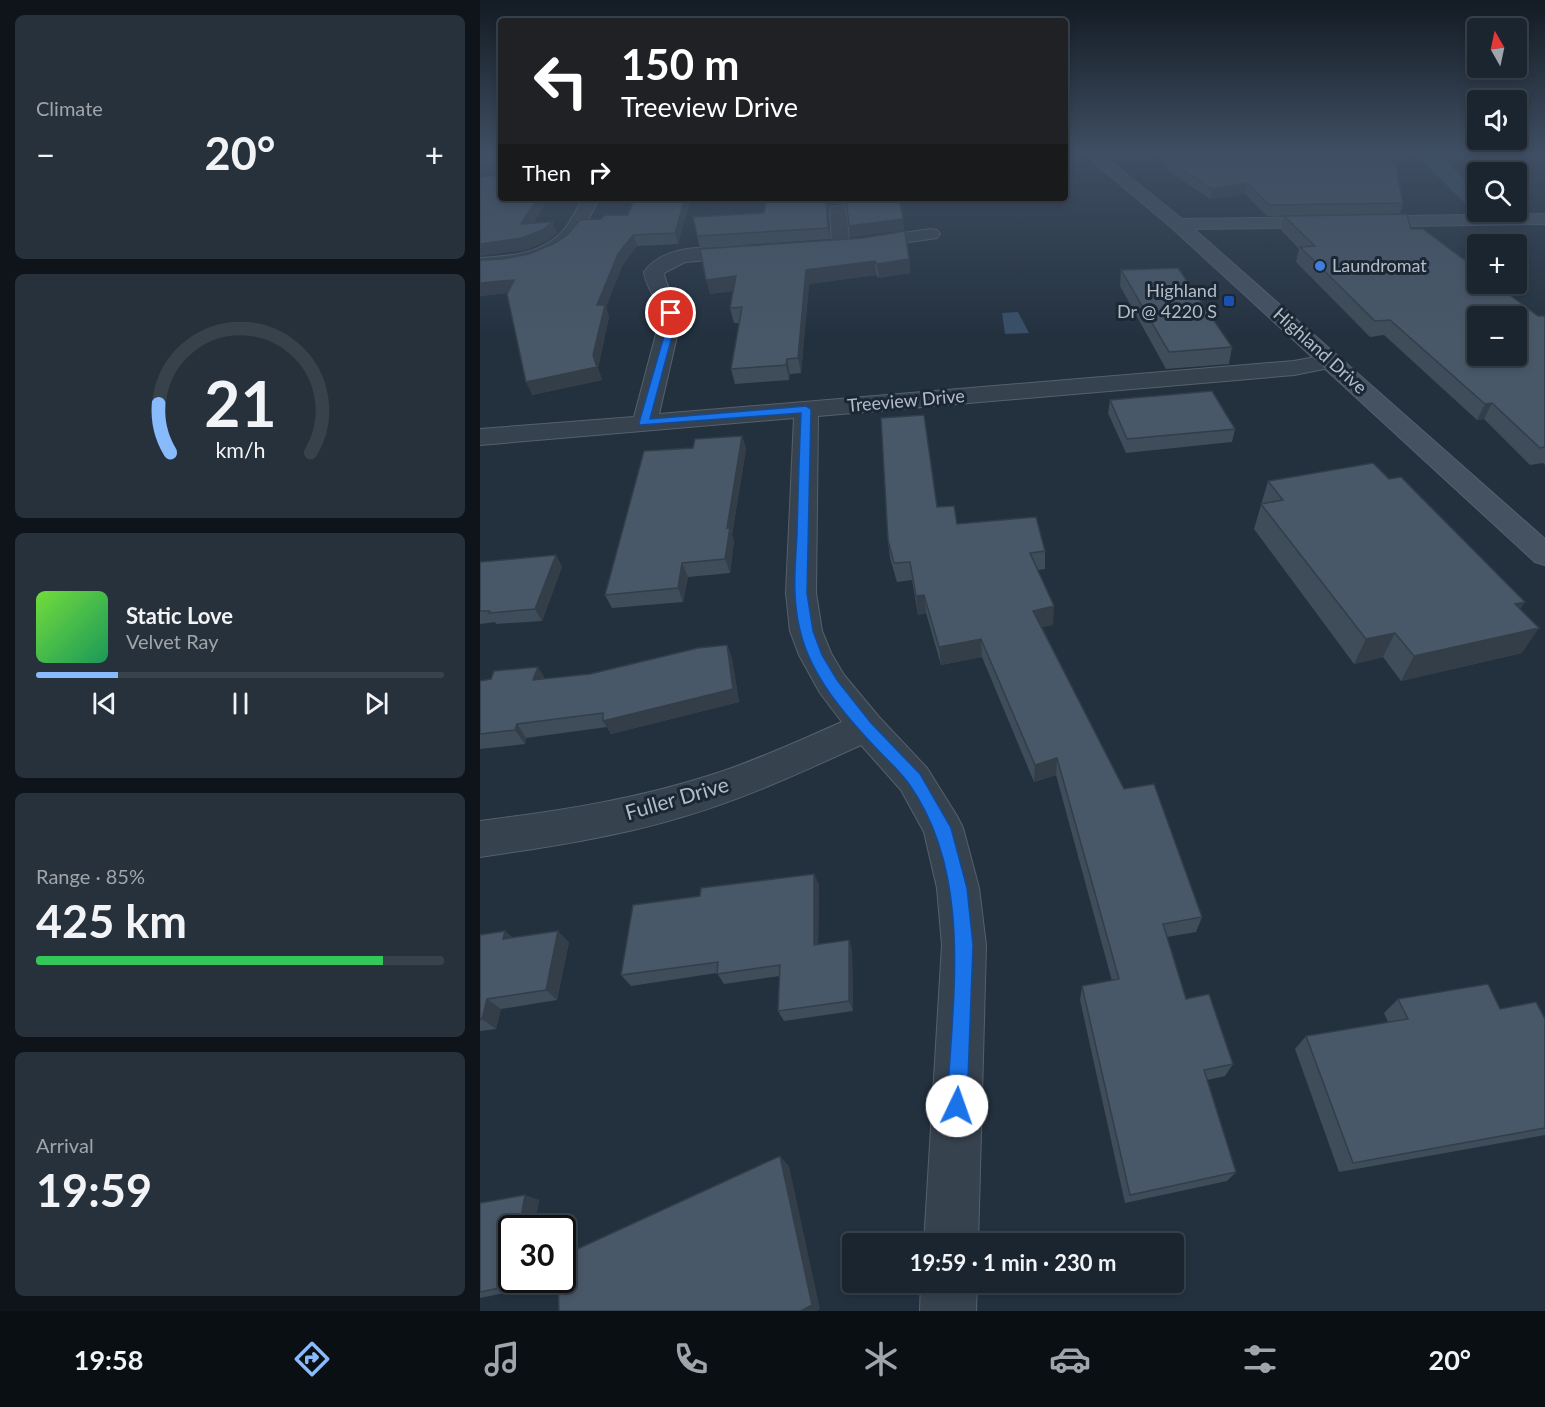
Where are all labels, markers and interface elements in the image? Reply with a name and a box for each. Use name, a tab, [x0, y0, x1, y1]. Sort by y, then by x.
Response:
north arrow	[1467, 18, 1527, 78]
map controls	[1467, 18, 1527, 366]
text: 150 m	[621, 39, 739, 89]
icon: left	[522, 42, 600, 120]
text: Treeview Drive	[621, 90, 798, 123]
button: sound	[1467, 90, 1527, 150]
text: Climate	[36, 96, 103, 120]
text: 20°	[205, 126, 275, 180]
text: −	[36, 134, 55, 174]
text: +	[425, 134, 444, 174]
icon: right	[583, 156, 616, 189]
text: Then	[522, 159, 571, 186]
button: search	[1467, 162, 1527, 222]
button: +	[1467, 234, 1527, 294]
place label: Laundromat	[1332, 254, 1427, 276]
marker: Laundromat	[1313, 259, 1327, 273]
place label: Highland Dr @ 4220 S	[1117, 279, 1217, 322]
pin	[645, 287, 696, 338]
marker: Highland Dr @ 4220 S	[1222, 294, 1236, 308]
icon: arrive	[654, 296, 687, 329]
street label: Highland Drive	[1269, 303, 1372, 398]
button: −	[1467, 306, 1527, 366]
text: 21	[204, 365, 276, 440]
street label: Treeview Drive	[846, 384, 966, 416]
text: km/h	[215, 438, 265, 464]
text: Static Love	[126, 602, 233, 629]
text: Velvet Ray	[126, 629, 219, 653]
icon: previous	[88, 687, 121, 720]
icon: pause	[224, 687, 257, 720]
icon: next	[360, 687, 393, 720]
street label: Fuller Drive	[622, 771, 731, 824]
text: Range · 85%	[36, 864, 145, 888]
text: 425 km	[36, 894, 187, 948]
position arrow	[925, 1074, 989, 1138]
text: Arrival	[36, 1133, 94, 1157]
text: 19:59	[36, 1163, 152, 1217]
speed limit sign: 30	[498, 1215, 576, 1293]
text: 19:59 · 1 min · 230 m	[910, 1249, 1116, 1276]
icon: directions	[291, 1338, 333, 1380]
icon: music	[481, 1338, 523, 1380]
icon: phone	[670, 1338, 712, 1380]
icon: climate	[860, 1338, 902, 1380]
icon: car	[1049, 1338, 1091, 1380]
icon: filters	[1239, 1338, 1281, 1380]
text: 19:58	[74, 1343, 143, 1376]
text: 20°	[1429, 1343, 1471, 1376]

